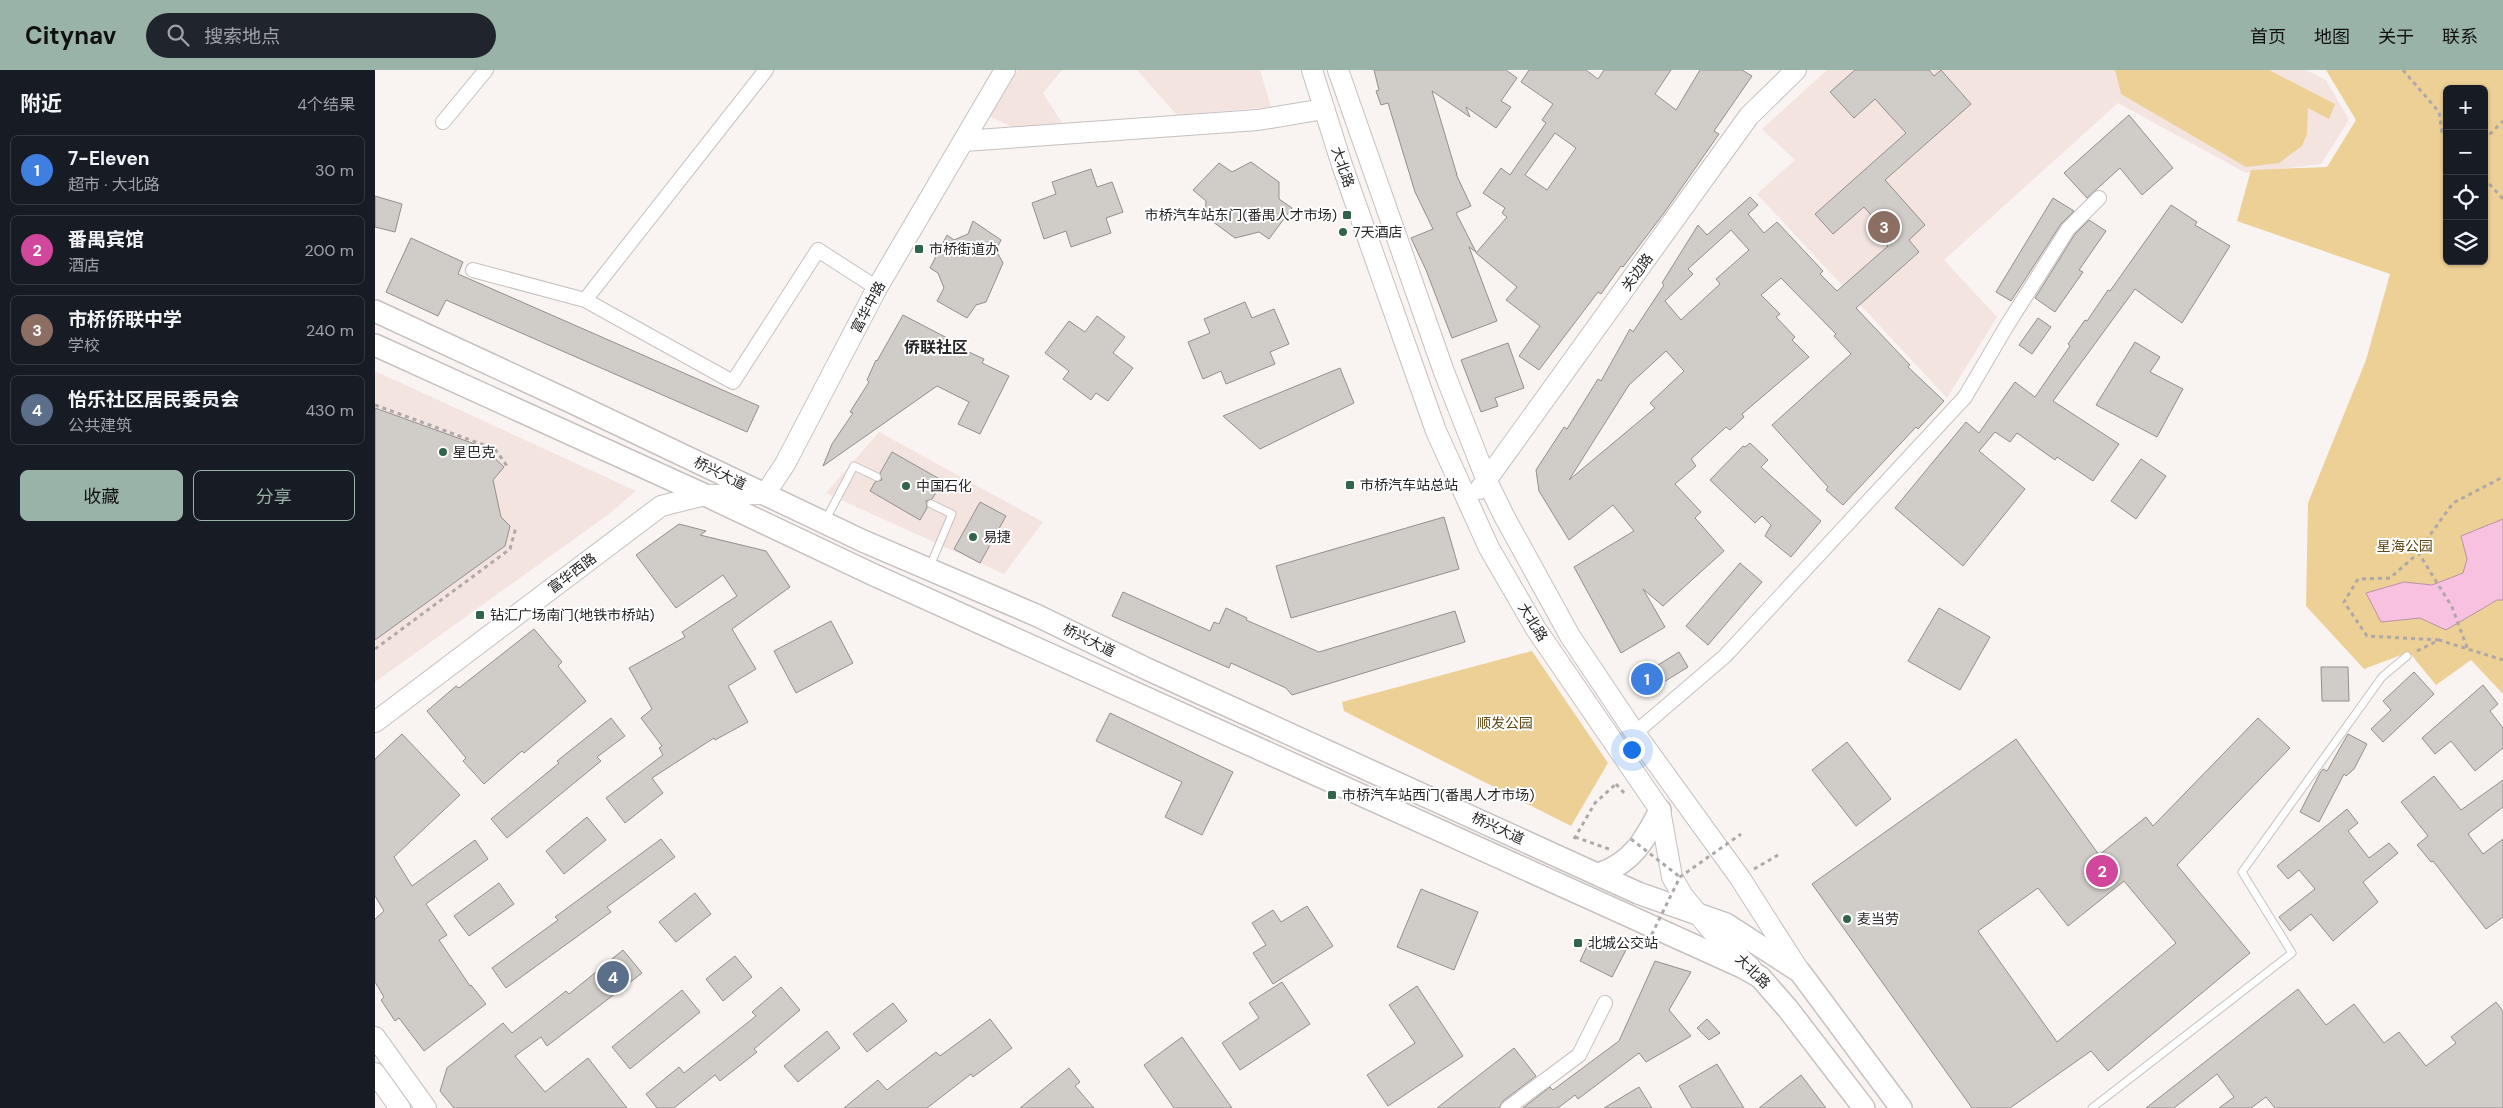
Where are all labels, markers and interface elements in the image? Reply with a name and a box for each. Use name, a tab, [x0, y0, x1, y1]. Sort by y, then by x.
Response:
search box	[146, 13, 496, 58]
text: Citynav	[25, 20, 116, 51]
icon: search	[164, 21, 192, 49]
text: 搜索地点	[204, 24, 280, 49]
text: 首页	[2250, 25, 2286, 49]
text: 地图	[2314, 25, 2350, 49]
text: 关于	[2378, 25, 2414, 49]
text: 联系	[2442, 25, 2478, 49]
map controls	[2443, 85, 2488, 265]
button: +	[2443, 85, 2488, 130]
text: 附近	[20, 90, 62, 118]
text: 4个结果	[297, 94, 355, 115]
button: −	[2443, 130, 2488, 175]
street label: 大北路	[1328, 144, 1358, 190]
text: 7-Eleven	[68, 146, 150, 171]
text: 1	[34, 160, 40, 181]
text: 30 m	[315, 160, 354, 181]
text: 超市 · 大北路	[68, 174, 160, 195]
button: locate	[2443, 175, 2488, 220]
place label: 市桥汽车站东门(番禺人才市场)	[1145, 206, 1337, 224]
pin: 3	[1868, 208, 1900, 246]
marker: 市桥汽车站东门(番禺人才市场)	[1341, 209, 1353, 221]
button: layers	[2443, 220, 2488, 265]
place label: 7天酒店	[1353, 223, 1402, 241]
marker: 7天酒店	[1337, 226, 1349, 238]
text: 番禺宾馆	[68, 227, 144, 252]
text: 2	[32, 240, 42, 261]
text: 200 m	[305, 240, 354, 261]
place label: 市桥街道办	[929, 240, 999, 258]
marker: 市桥街道办	[913, 243, 925, 255]
street label: 关边路	[1617, 250, 1657, 294]
text: 酒店	[68, 255, 100, 276]
street label: 富华中路	[847, 278, 889, 336]
text: 市桥侨联中学	[68, 307, 182, 332]
text: 3	[32, 320, 42, 341]
text: 240 m	[306, 320, 354, 341]
text: 学校	[68, 335, 100, 356]
district label: 侨联社区	[904, 337, 968, 358]
text: 怡乐社区居民委员会	[68, 387, 239, 412]
text: 4	[32, 400, 42, 421]
text: 430 m	[305, 400, 354, 421]
text: 公共建筑	[68, 415, 132, 436]
place label: 星巴克	[453, 443, 495, 461]
marker: 星巴克	[437, 446, 449, 458]
street label: 桥兴大道	[691, 453, 749, 493]
button: 收藏	[20, 470, 183, 521]
button: 分享	[193, 470, 355, 521]
place label: 市桥汽车站总站	[1360, 476, 1458, 494]
place label: 中国石化	[916, 477, 972, 495]
marker: 市桥汽车站总站	[1344, 479, 1356, 491]
marker: 中国石化	[900, 480, 912, 492]
place label: 易捷	[983, 528, 1011, 546]
marker: 易捷	[967, 531, 979, 543]
park label: 星海公园	[2377, 537, 2433, 555]
street label: 富华西路	[544, 549, 600, 597]
street label: 大北路	[1514, 599, 1552, 645]
place label: 钻汇广场南门(地铁市桥站)	[490, 606, 654, 624]
marker: 钻汇广场南门(地铁市桥站)	[474, 609, 486, 621]
street label: 桥兴大道	[1060, 620, 1118, 660]
pin: 1	[1631, 660, 1663, 698]
park label: 顺发公园	[1477, 714, 1533, 732]
your location	[1619, 737, 1645, 763]
place label: 市桥汽车站西门(番禺人才市场)	[1342, 786, 1534, 804]
marker: 市桥汽车站西门(番禺人才市场)	[1326, 789, 1338, 801]
street label: 桥兴大道	[1469, 808, 1527, 848]
pin: 2	[2086, 852, 2118, 890]
place label: 麦当劳	[1857, 910, 1899, 928]
marker: 麦当劳	[1841, 913, 1853, 925]
place label: 北城公交站	[1588, 934, 1658, 952]
marker: 北城公交站	[1572, 937, 1584, 949]
street label: 大北路	[1732, 950, 1774, 992]
pin: 4	[597, 958, 629, 996]

